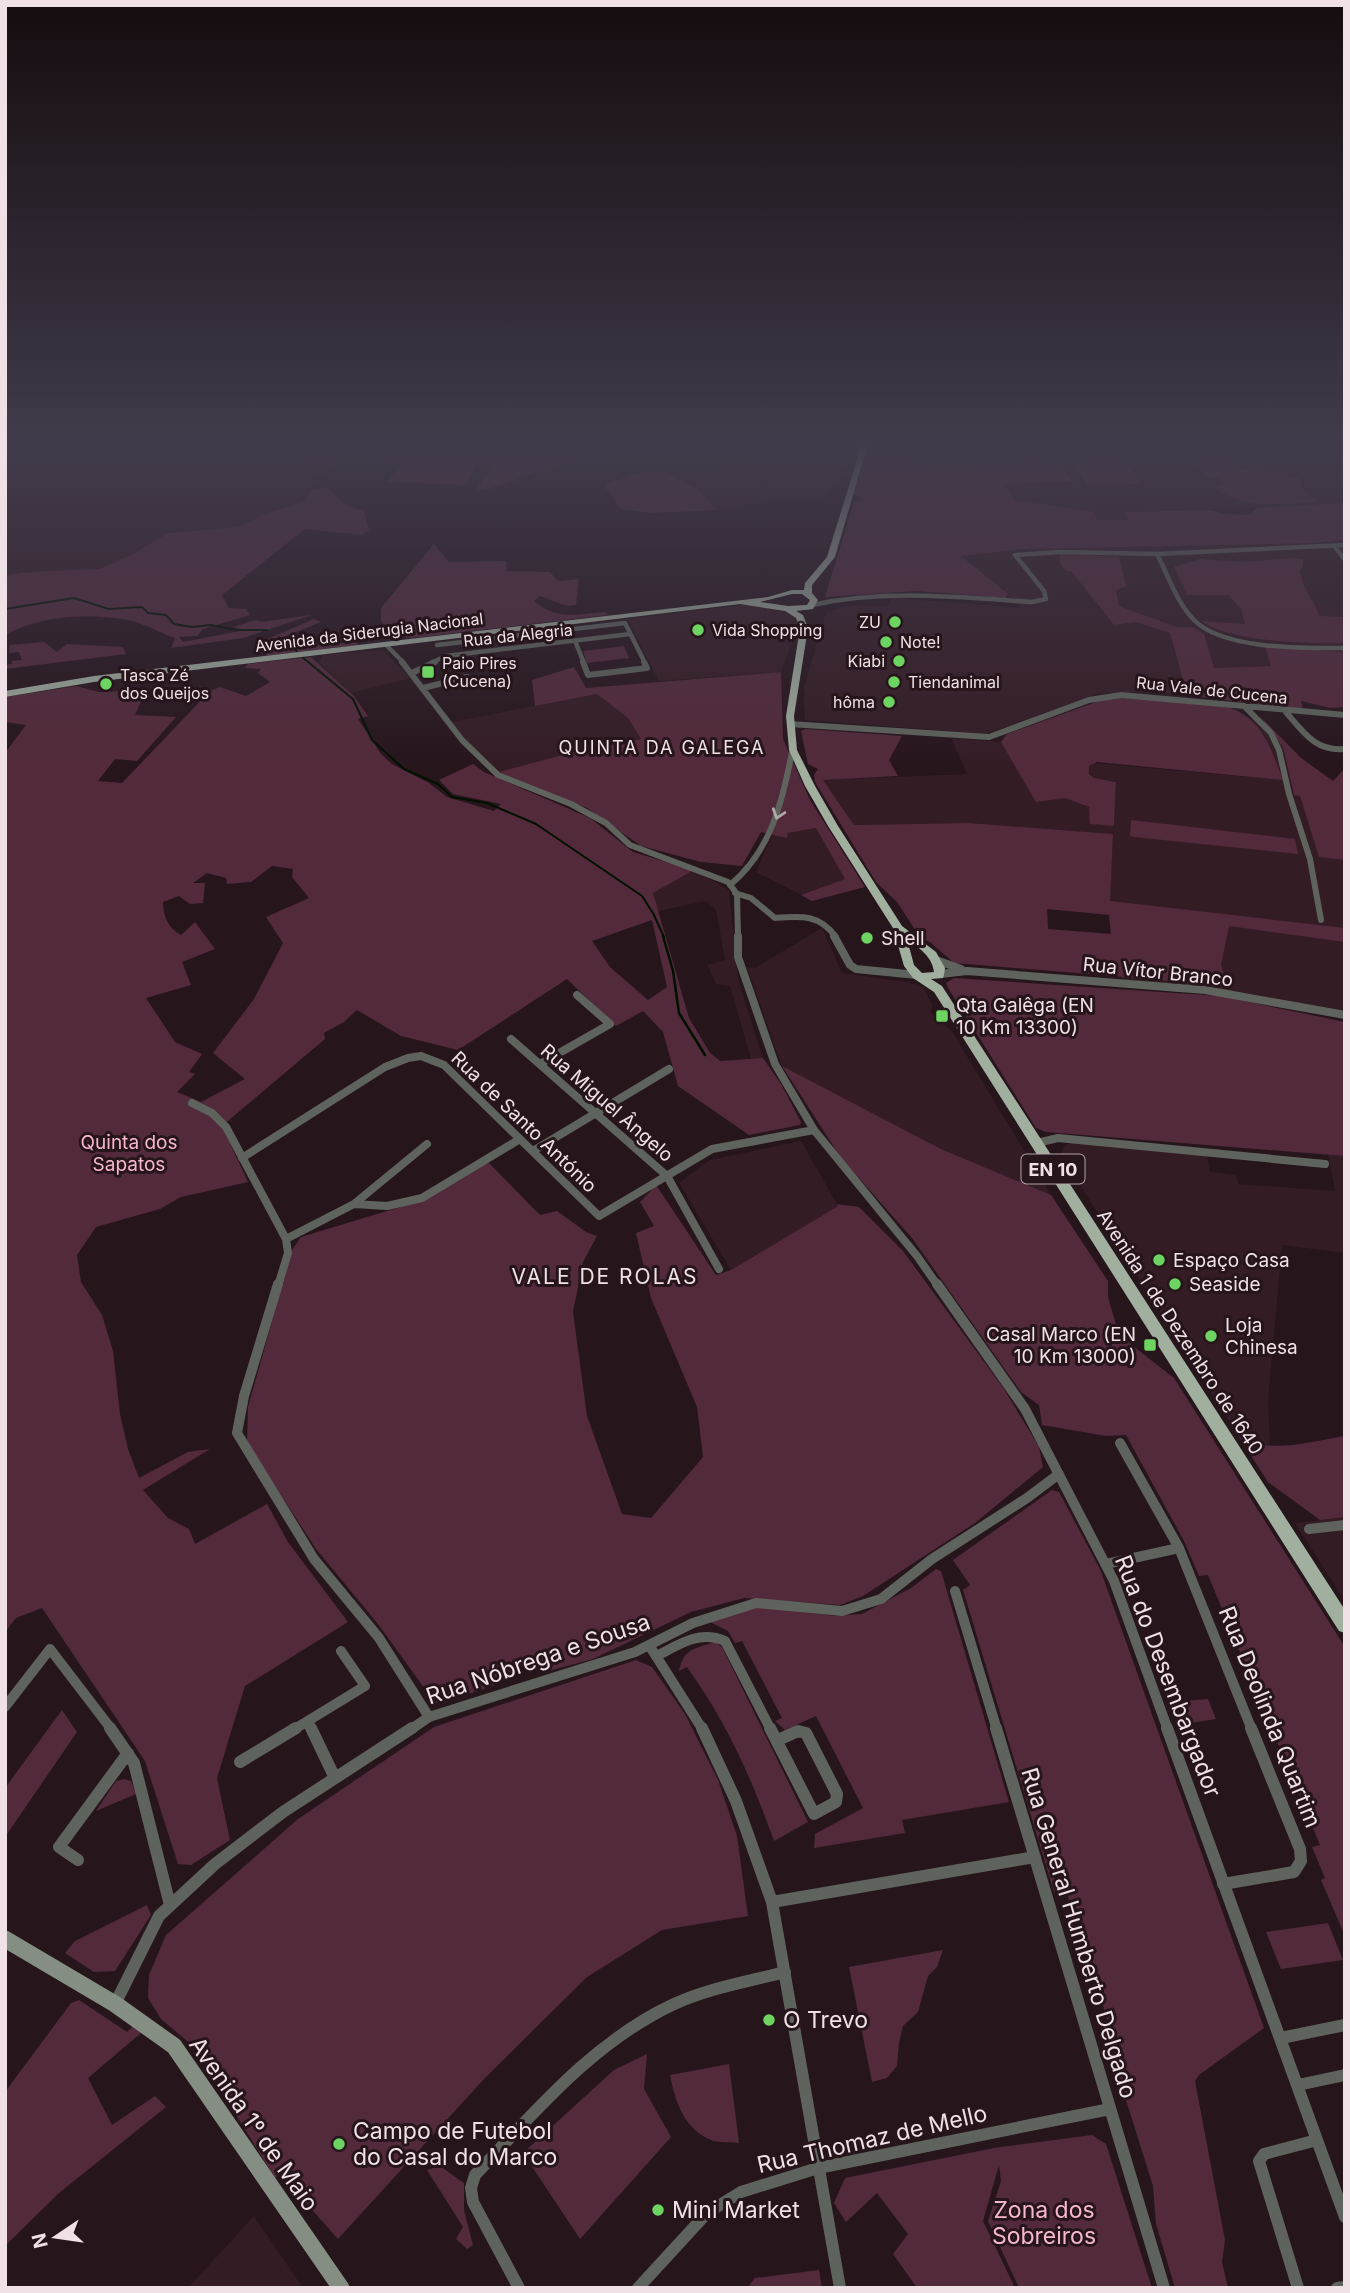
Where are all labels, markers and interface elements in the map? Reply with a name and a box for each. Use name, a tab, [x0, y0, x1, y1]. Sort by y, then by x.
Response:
street label: Avenida da Siderugia Nacional	[254, 608, 484, 656]
place label: ZU	[859, 612, 881, 632]
marker: ZU	[887, 614, 903, 630]
street label: Rua da Alegria	[462, 619, 574, 651]
place label: Vida Shopping	[712, 620, 822, 640]
marker: Vida Shopping	[690, 622, 706, 638]
place label: Note!	[900, 632, 941, 652]
marker: Note!	[878, 634, 894, 650]
place label: Kiabi	[847, 651, 885, 671]
place label: Paio Pires (Cucena)	[442, 653, 517, 691]
marker: Kiabi	[891, 653, 907, 669]
marker: Paio Pires (Cucena)	[420, 664, 436, 680]
place label: Tasca Zé dos Queijos	[120, 665, 209, 703]
place label: Tiendanimal	[908, 672, 1000, 692]
street label: Rua Vale de Cucena	[1135, 672, 1289, 708]
marker: Tiendanimal	[886, 674, 902, 690]
marker: Tasca Zé dos Queijos	[98, 676, 114, 692]
place label: hôma	[833, 692, 875, 712]
marker: hôma	[881, 694, 897, 710]
district label: QUINTA DA GALEGA	[559, 737, 765, 758]
one-way arrow	[771, 807, 786, 819]
place label: Shell	[881, 927, 925, 950]
marker: Shell	[859, 930, 875, 946]
street label: Rua Vítor Branco	[1082, 953, 1234, 991]
place label: Qta Galêga (EN 10 Km 13300)	[956, 994, 1094, 1039]
marker: Qta Galêga (EN 10 Km 13300)	[934, 1008, 950, 1024]
street label: Rua Miguel Ângelo	[536, 1039, 678, 1167]
street label: Rua de Santo António	[446, 1047, 602, 1197]
park label: Quinta dos Sapatos	[81, 1131, 177, 1176]
road number: EN 10	[1021, 1154, 1084, 1184]
street label: Avenida 1 de Dezembro de 1640	[1092, 1205, 1268, 1459]
place label: Espaço Casa	[1173, 1249, 1290, 1272]
marker: Espaço Casa	[1151, 1252, 1167, 1268]
district label: VALE DE ROLAS	[511, 1264, 699, 1289]
place label: Seaside	[1189, 1273, 1260, 1296]
marker: Seaside	[1167, 1276, 1183, 1292]
place label: Loja Chinesa	[1225, 1314, 1298, 1359]
place label: Casal Marco (EN 10 Km 13000)	[986, 1323, 1136, 1368]
marker: Loja Chinesa	[1203, 1328, 1219, 1344]
marker: Casal Marco (EN 10 Km 13000)	[1142, 1337, 1158, 1353]
street label: Rua do Desembargador	[1109, 1551, 1227, 1801]
street label: Rua Deolinda Quartim	[1213, 1602, 1327, 1832]
street label: Rua Nóbrega e Sousa	[422, 1607, 654, 1711]
street label: Rua General Humberto Delgado	[1015, 1764, 1143, 2102]
place label: O Trevo	[783, 2006, 868, 2034]
marker: O Trevo	[761, 2012, 777, 2028]
street label: Avenida 1º de Maio	[183, 2032, 325, 2216]
street label: Rua Thomaz de Mello	[754, 2099, 990, 2179]
place label: Campo de Futebol do Casal do Marco	[353, 2117, 557, 2171]
marker: Campo de Futebol do Casal do Marco	[331, 2136, 347, 2152]
place label: Mini Market	[672, 2196, 800, 2224]
park label: Zona dos Sobreiros	[992, 2196, 1096, 2250]
north arrow	[21, 2202, 91, 2272]
marker: Mini Market	[650, 2202, 666, 2218]
text: N	[27, 2231, 53, 2250]

